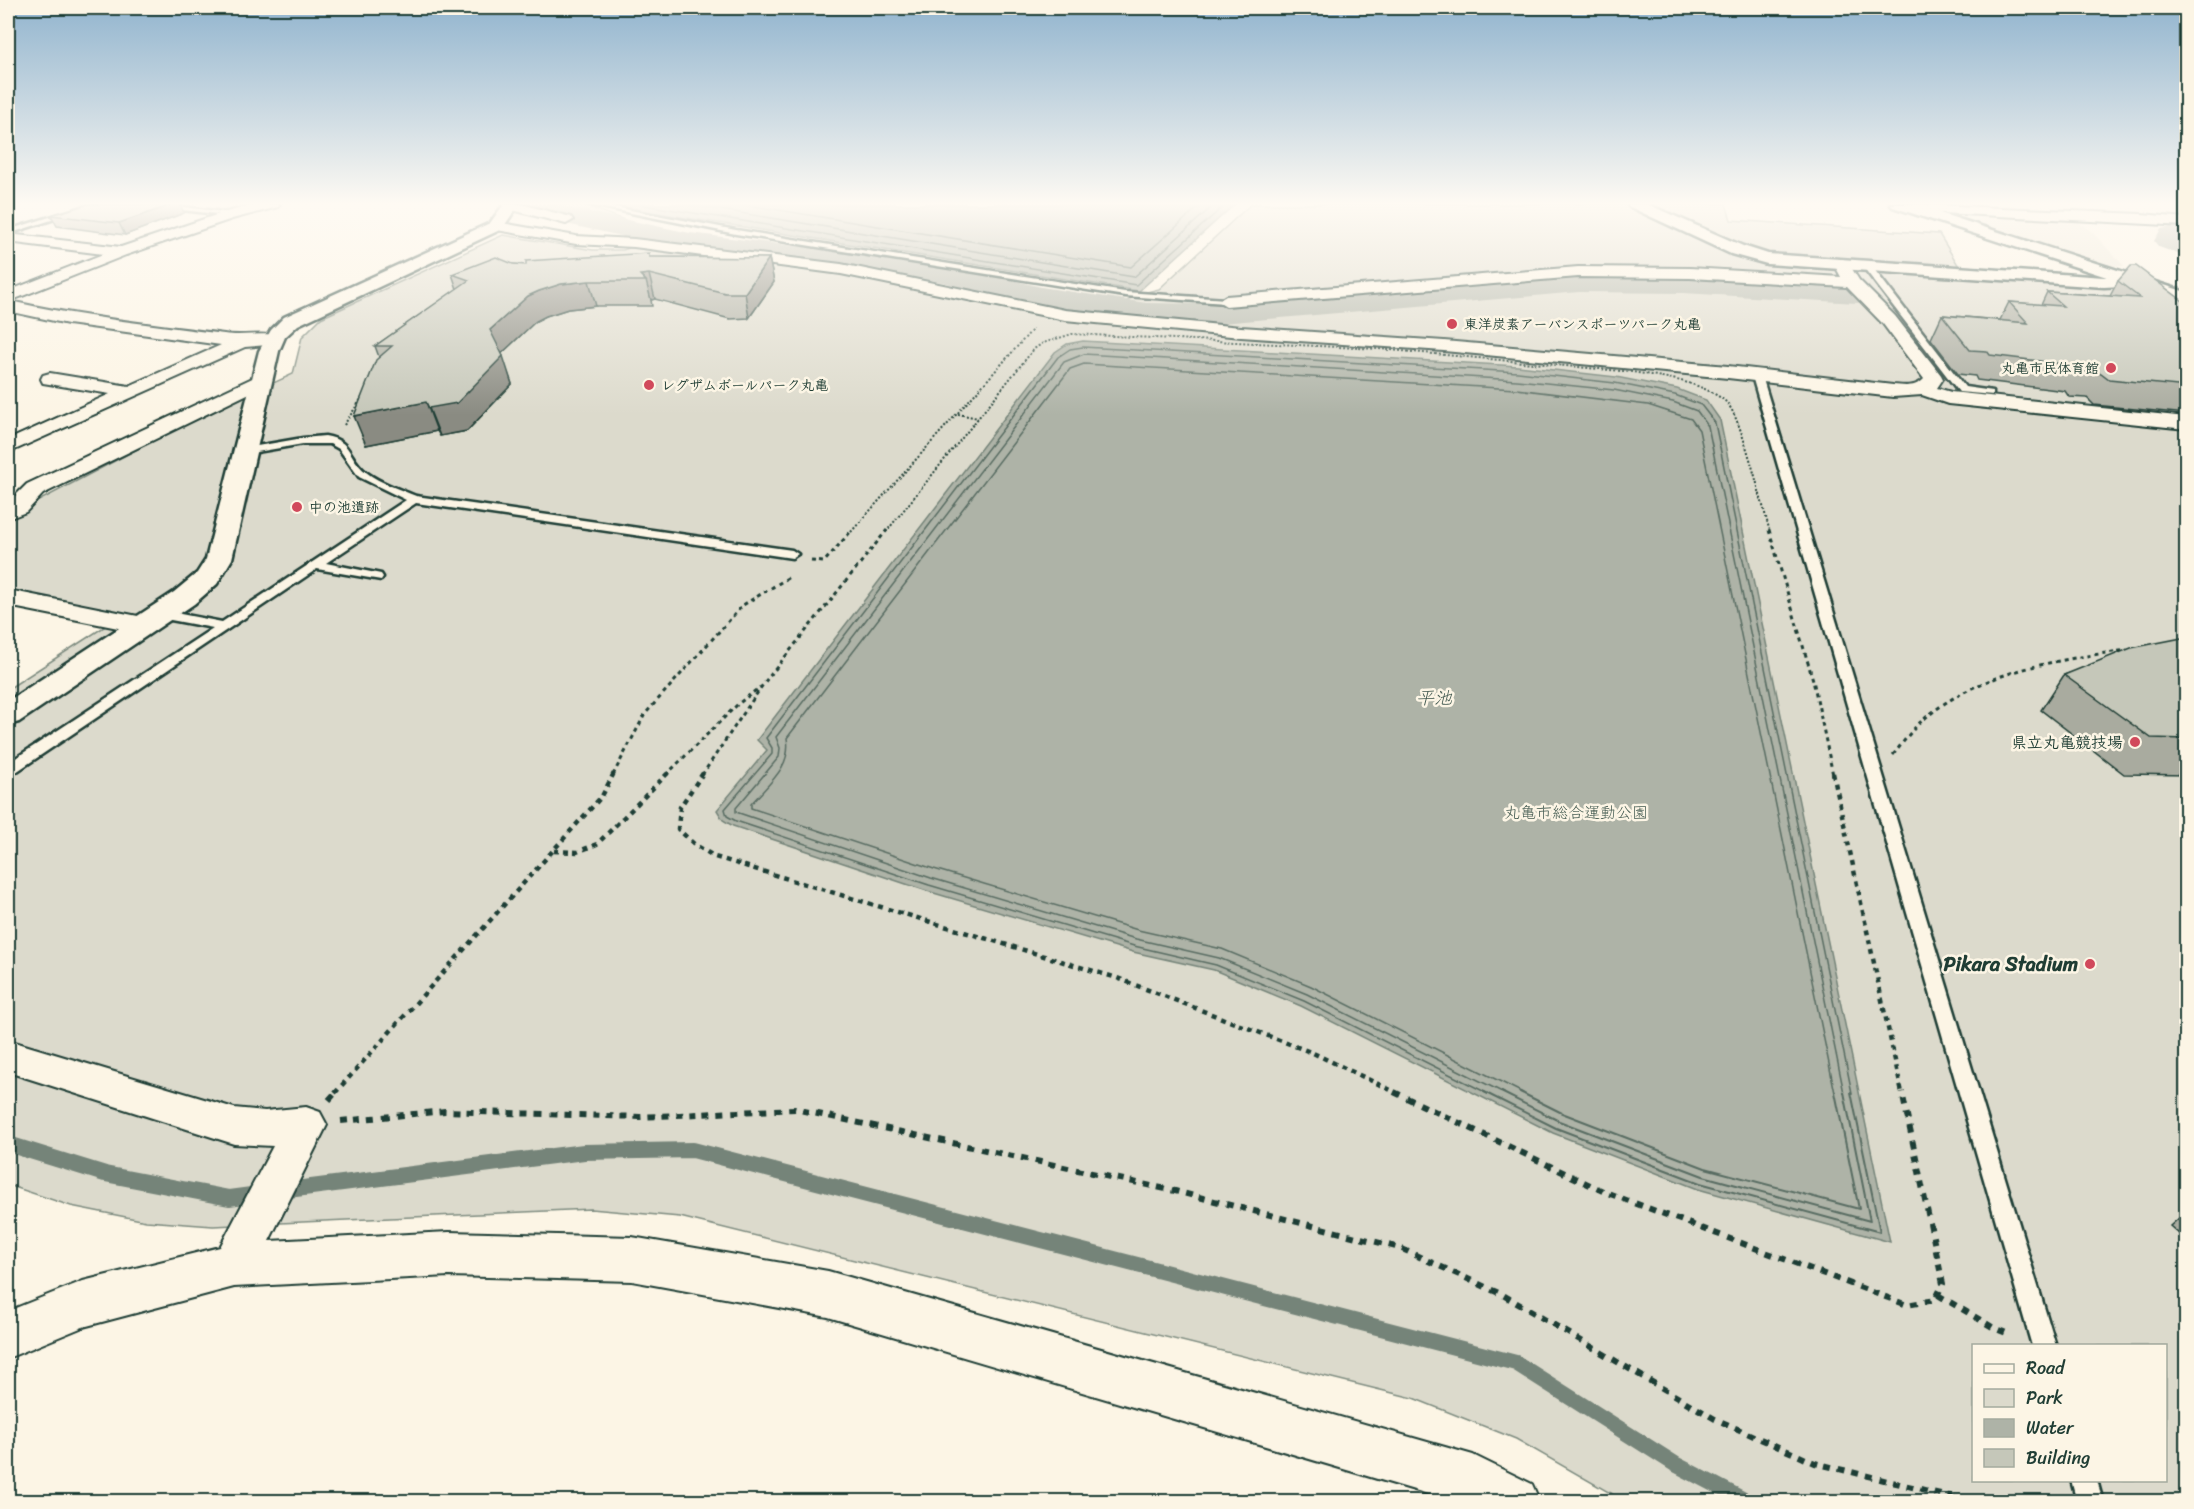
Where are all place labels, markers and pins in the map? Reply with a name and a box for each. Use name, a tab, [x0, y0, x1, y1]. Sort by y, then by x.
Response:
place label: 東洋炭素アーバンスポーツパーク丸亀	[1464, 312, 1701, 337]
marker: 東洋炭素アーバンスポーツパーク丸亀	[1445, 317, 1459, 331]
place label: 丸亀市民体育館	[2001, 356, 2099, 381]
marker: 丸亀市民体育館	[2104, 361, 2118, 375]
place label: レグザムボールパーク丸亀	[661, 373, 828, 398]
marker: レグザムボールパーク丸亀	[642, 378, 656, 392]
place label: 中の池遺跡	[309, 495, 379, 520]
marker: 中の池遺跡	[290, 500, 304, 514]
place label: 県立丸亀競技場	[2011, 728, 2123, 757]
marker: 県立丸亀競技場	[2128, 735, 2142, 749]
place label: Pikara Stadium	[1943, 947, 2078, 982]
marker: Pikara Stadium	[2083, 957, 2097, 971]

